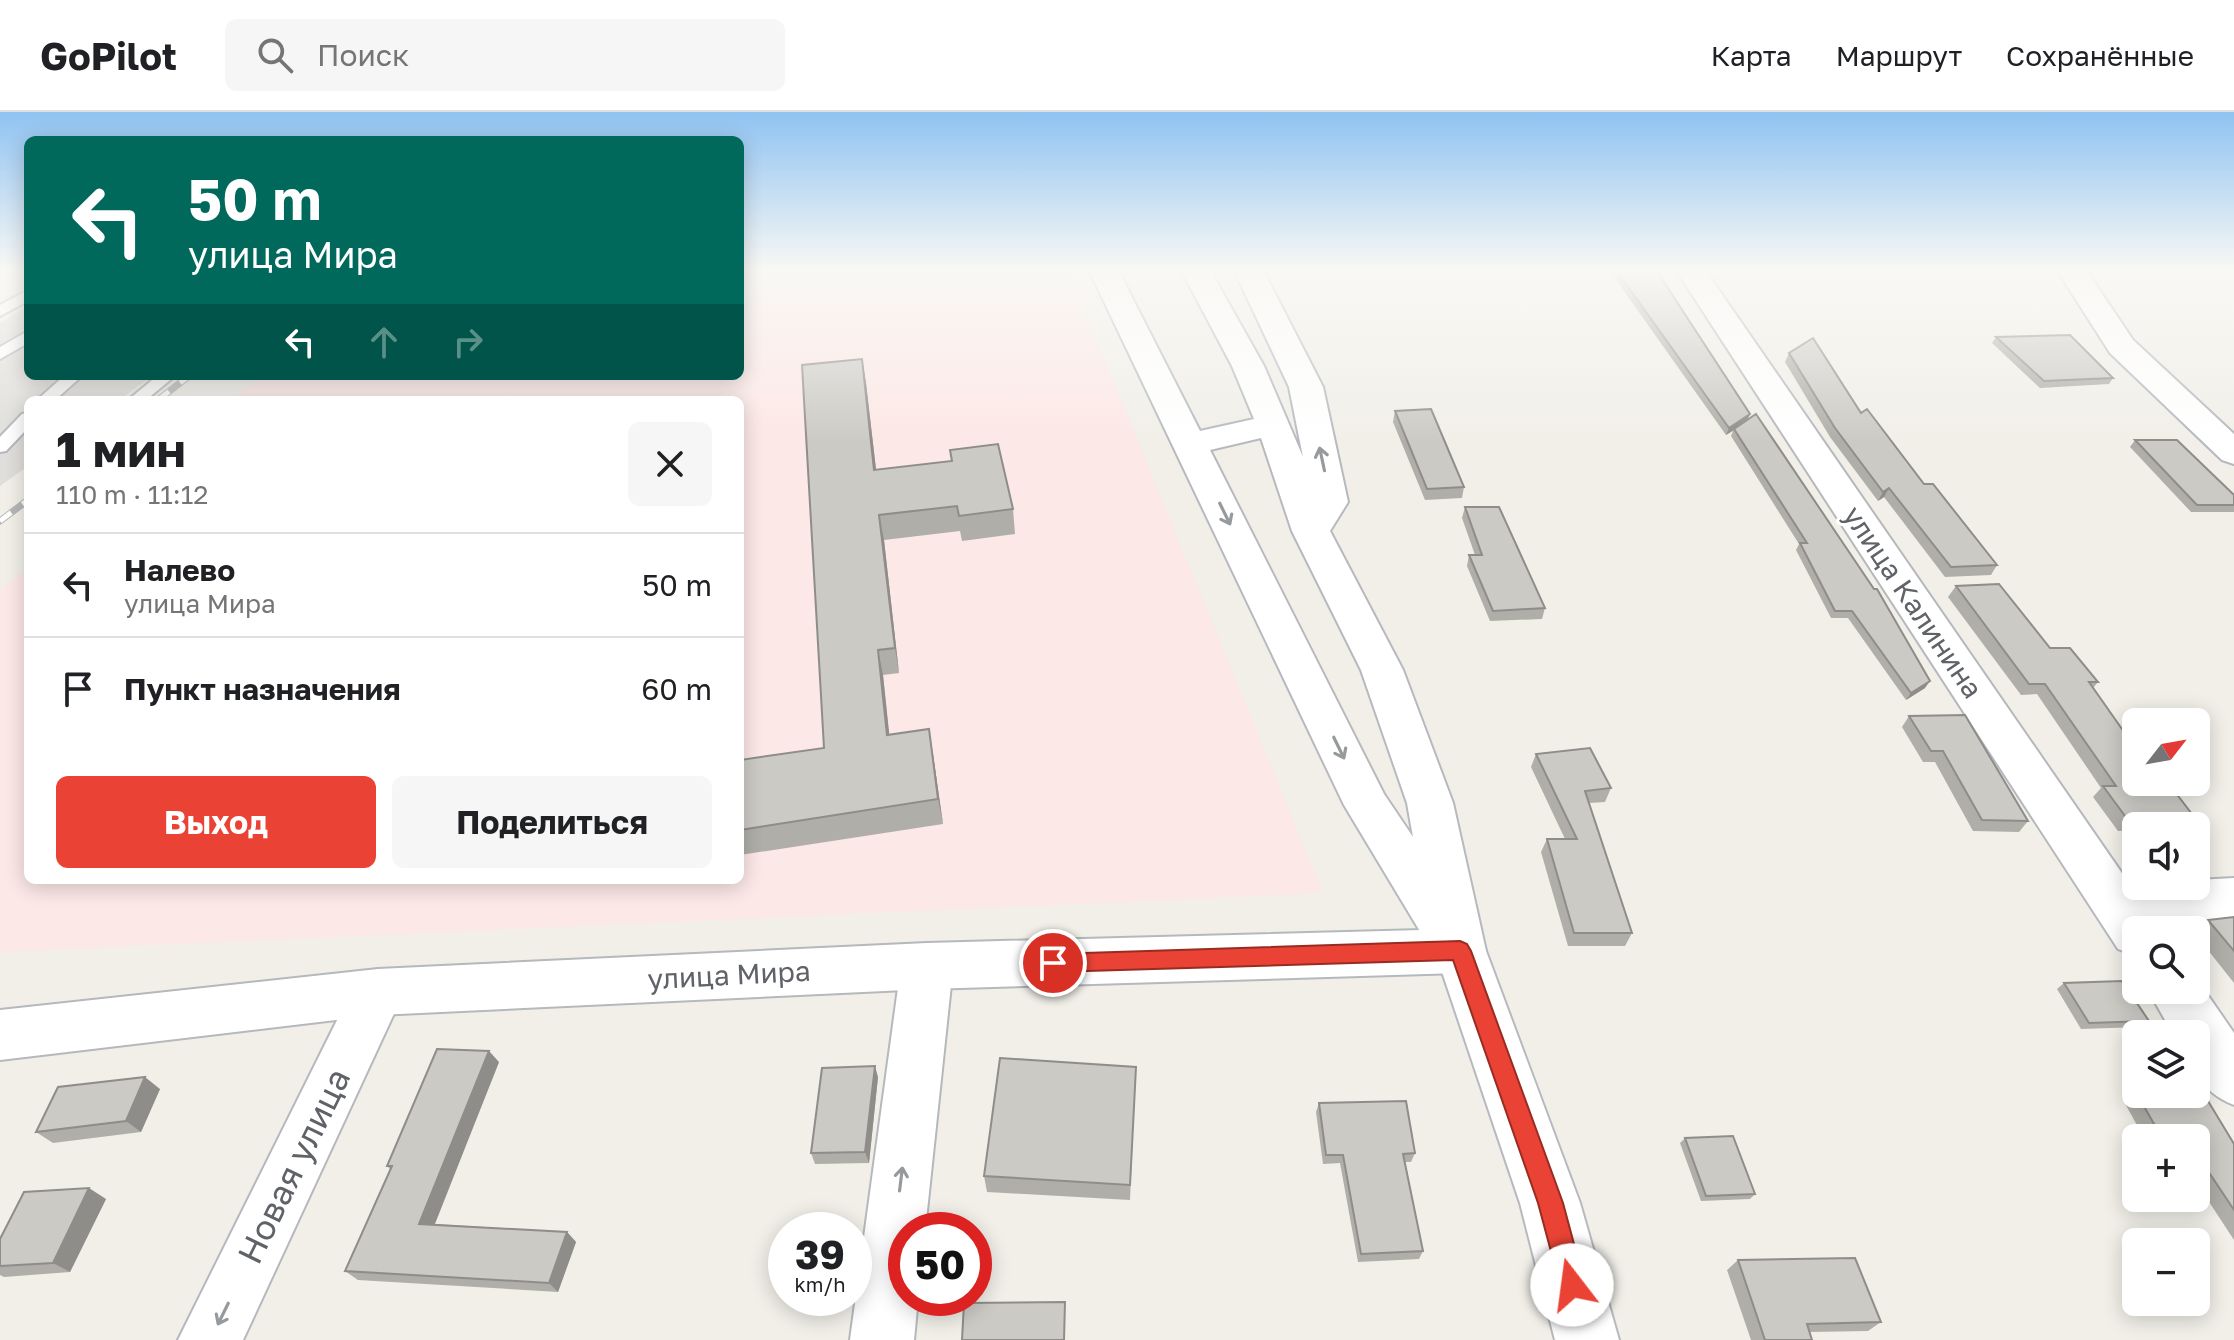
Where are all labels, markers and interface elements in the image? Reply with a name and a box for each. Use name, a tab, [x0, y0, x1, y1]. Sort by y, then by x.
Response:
search box	[225, 19, 785, 91]
text: GoPilot	[40, 33, 177, 78]
icon: search	[253, 33, 297, 77]
text: Поиск	[317, 37, 409, 73]
text: Карта	[1711, 39, 1792, 72]
text: Маршрут	[1836, 39, 1962, 72]
text: Сохранённые	[2006, 39, 2194, 72]
text: 50 m	[188, 165, 322, 232]
icon: left	[56, 168, 160, 272]
text: улица Мира	[188, 233, 398, 276]
icon: left	[278, 320, 322, 364]
icon: ahead	[362, 320, 406, 364]
icon: right	[446, 320, 490, 364]
text: 1 мин	[56, 420, 186, 478]
button: close	[628, 422, 712, 506]
one-way arrow	[1314, 447, 1329, 472]
text: 110 m · 11:12	[56, 479, 208, 510]
street label: улица Калинина	[1837, 499, 1990, 704]
one-way arrow	[1219, 502, 1234, 525]
text: Налево	[124, 552, 235, 588]
icon: left	[56, 563, 100, 607]
text: 50 m	[642, 567, 712, 603]
text: улица Мира	[124, 588, 276, 619]
icon: arrive	[56, 667, 100, 711]
text: Пункт назначения	[124, 671, 401, 707]
text: 60 m	[641, 671, 712, 707]
north arrow	[2122, 708, 2210, 796]
map controls	[2122, 708, 2210, 1316]
one-way arrow	[1332, 735, 1347, 759]
button: Выход	[56, 776, 376, 868]
button: Поделиться	[392, 776, 712, 868]
button: sound	[2122, 812, 2210, 900]
button: search	[2122, 916, 2210, 1004]
pin	[1019, 929, 1087, 997]
icon: arrive	[1031, 941, 1075, 985]
street label: улица Мира	[647, 954, 811, 995]
button: layers	[2122, 1020, 2210, 1108]
street label: Новая улица	[229, 1061, 358, 1270]
button: +	[2122, 1124, 2210, 1212]
one-way arrow	[894, 1166, 909, 1193]
speed limit sign: 50	[888, 1212, 992, 1316]
button: −	[2122, 1228, 2210, 1316]
text: 39	[795, 1230, 845, 1278]
position arrow	[1530, 1243, 1614, 1327]
text: km/h	[795, 1272, 845, 1296]
one-way arrow	[215, 1302, 230, 1326]

